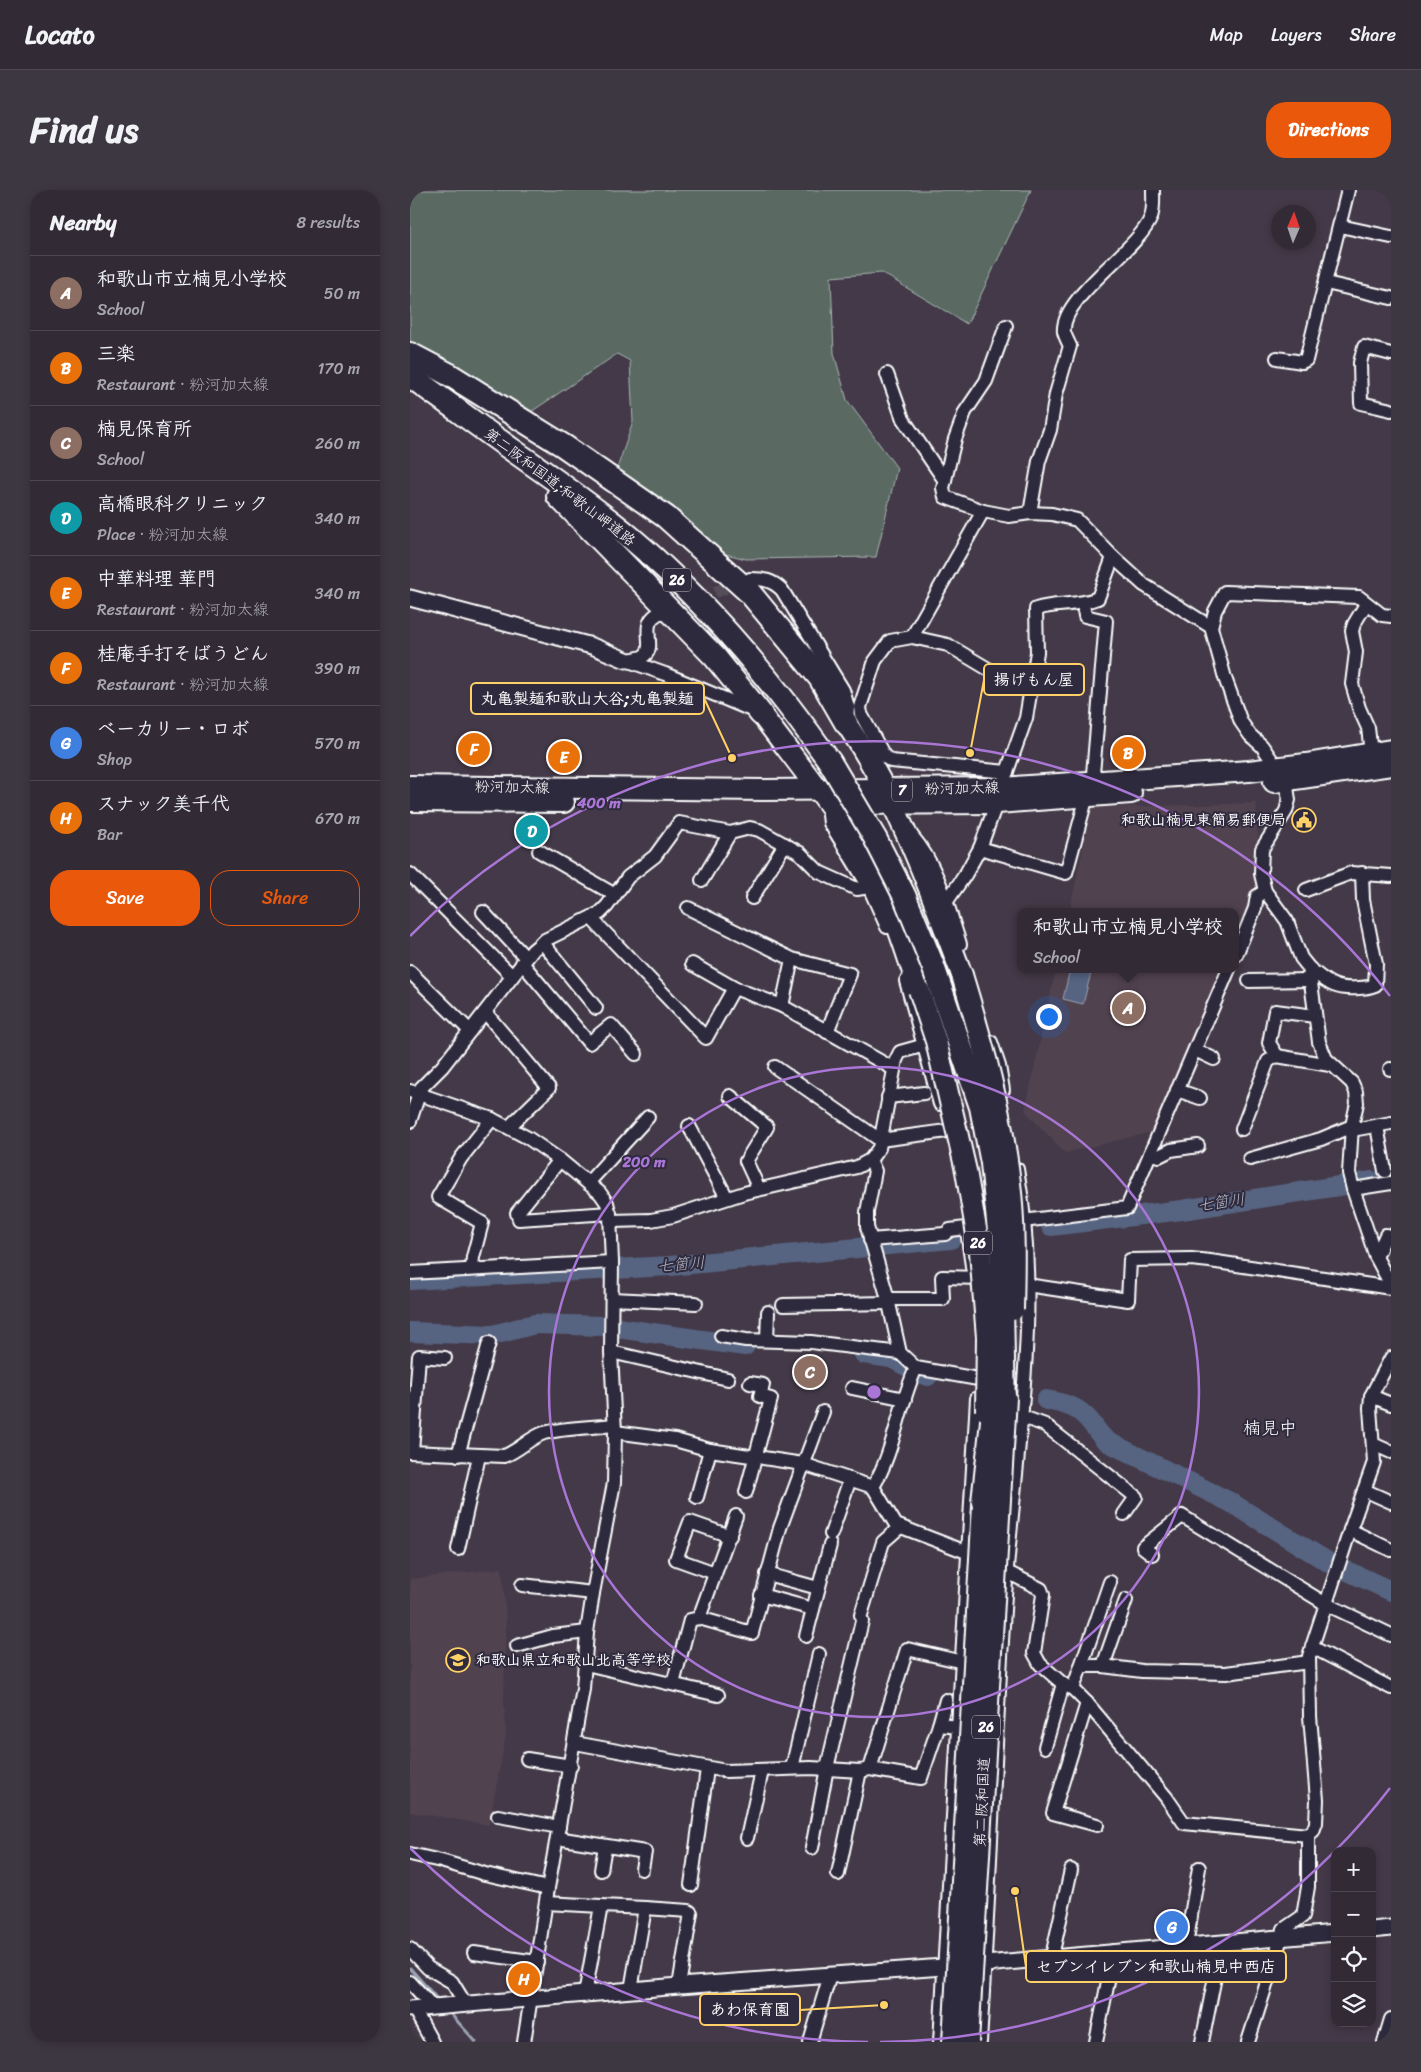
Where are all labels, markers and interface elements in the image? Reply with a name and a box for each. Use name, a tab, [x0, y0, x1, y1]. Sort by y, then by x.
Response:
text: Locato	[25, 14, 95, 56]
text: Map	[1210, 19, 1243, 51]
text: Layers	[1271, 19, 1322, 51]
text: Share	[1350, 19, 1396, 51]
text: Find us	[30, 99, 138, 161]
button: Directions	[1266, 102, 1391, 158]
text: Nearby	[50, 204, 116, 242]
north arrow	[1271, 205, 1316, 250]
text: 8 results	[297, 208, 360, 237]
text: 和歌山市立楠見小学校	[97, 262, 287, 295]
text: A	[61, 279, 71, 308]
text: 50 m	[324, 279, 360, 308]
text: School	[97, 295, 144, 324]
text: 三楽	[97, 337, 135, 370]
text: B	[61, 354, 71, 383]
text: 170 m	[317, 354, 360, 383]
text: Restaurant · 粉河加太線	[97, 370, 269, 399]
text: 楠見保育所	[97, 412, 192, 445]
street label: 第二阪和国道;和歌山岬道路	[478, 421, 642, 553]
text: C	[61, 429, 71, 458]
text: 260 m	[315, 429, 360, 458]
text: School	[97, 445, 144, 474]
text: 高橋眼科クリニック	[97, 487, 268, 520]
text: D	[61, 504, 71, 533]
text: 340 m	[315, 504, 360, 533]
text: Place · 粉河加太線	[97, 520, 228, 549]
text: 中華料理 華門	[97, 562, 216, 595]
road number: 26	[663, 568, 691, 592]
text: E	[62, 579, 70, 608]
text: 340 m	[315, 579, 360, 608]
text: Restaurant · 粉河加太線	[97, 595, 269, 624]
text: 桂庵手打そばうどん	[97, 637, 269, 670]
text: F	[62, 654, 70, 683]
text: 390 m	[315, 654, 360, 683]
callout: 揚げもん屋	[984, 664, 1084, 695]
text: 揚げもん屋	[994, 665, 1074, 694]
text: Restaurant · 粉河加太線	[97, 670, 269, 699]
callout: 丸亀製麺和歌山大谷;丸亀製麺	[471, 683, 704, 714]
text: 丸亀製麺和歌山大谷;丸亀製麺	[481, 684, 693, 713]
text: ベーカリー・ロボ	[97, 712, 249, 745]
text: G	[61, 729, 71, 758]
text: 570 m	[315, 729, 360, 758]
pin: F	[458, 730, 490, 768]
pin: B	[1112, 734, 1144, 772]
pin: E	[548, 738, 580, 776]
text: Shop	[97, 745, 132, 774]
street label: 粉河加太線	[474, 773, 550, 801]
street label: 粉河加太線	[924, 774, 1000, 802]
road number: 7	[892, 778, 912, 802]
text: スナック美千代	[97, 787, 230, 820]
text: 400 m	[576, 790, 621, 816]
text: H	[60, 804, 72, 833]
text: 670 m	[315, 804, 360, 833]
place label: 和歌山楠見東簡易郵便局	[1121, 807, 1286, 833]
public building icon: 和歌山楠見東簡易郵便局	[1291, 807, 1317, 833]
pin: D	[516, 812, 548, 850]
text: Bar	[97, 820, 122, 849]
button: Save	[50, 870, 200, 926]
button: Share	[210, 870, 360, 926]
popup	[1017, 908, 1239, 973]
text: 和歌山市立楠見小学校	[1033, 910, 1223, 943]
text: School	[1033, 943, 1080, 972]
pin: A	[1112, 989, 1144, 1027]
your location	[1036, 1004, 1062, 1030]
text: 200 m	[621, 1149, 666, 1175]
water label: 七箇川	[1195, 1184, 1247, 1220]
road number: 26	[964, 1232, 992, 1254]
water label: 七箇川	[656, 1247, 706, 1281]
pin: C	[794, 1353, 826, 1391]
centre of rings	[865, 1383, 883, 1401]
district label: 楠見中	[1243, 1412, 1297, 1444]
school or university icon: 和歌山県立和歌山北高等学校	[445, 1647, 471, 1673]
place label: 和歌山県立和歌山北高等学校	[476, 1647, 671, 1673]
road number: 26	[972, 1715, 1000, 1738]
street label: 第二阪和国道	[967, 1756, 997, 1848]
map controls	[1331, 1847, 1376, 2027]
button: +	[1331, 1847, 1376, 1892]
button: −	[1331, 1892, 1376, 1937]
pin: G	[1156, 1908, 1188, 1946]
button: locate	[1331, 1937, 1376, 1982]
callout: セブンイレブン和歌山楠見中西店	[1026, 1951, 1286, 1982]
text: セブンイレブン和歌山楠見中西店	[1036, 1952, 1276, 1981]
pin: H	[508, 1960, 540, 1998]
button: layers	[1331, 1982, 1376, 2027]
callout: あわ保育園	[700, 1994, 800, 2025]
text: あわ保育園	[710, 1995, 790, 2024]

